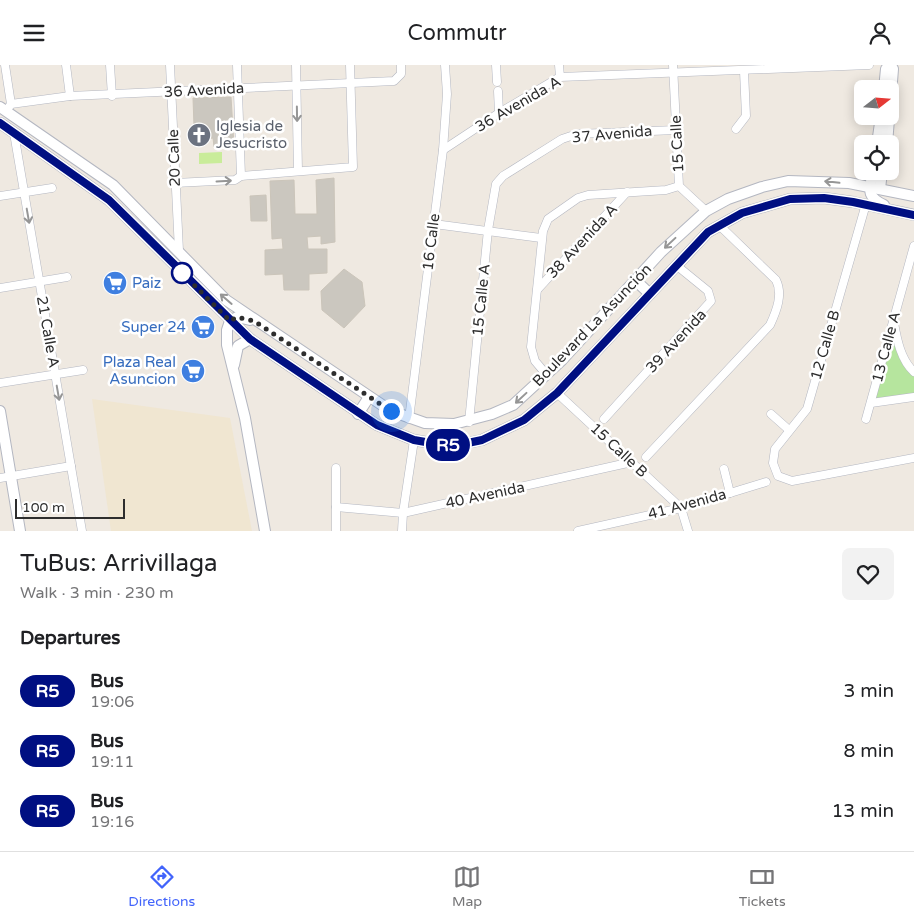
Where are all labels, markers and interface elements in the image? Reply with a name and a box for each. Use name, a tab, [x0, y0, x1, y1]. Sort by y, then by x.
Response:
icon: menu	[20, 19, 48, 47]
icon: person	[866, 19, 894, 47]
text: Commutr	[408, 20, 506, 46]
street label: 36 Avenida A	[472, 72, 564, 136]
street label: 36 Avenida	[163, 79, 245, 101]
north arrow	[854, 80, 899, 125]
map controls	[854, 80, 899, 180]
one-way arrow	[292, 105, 302, 121]
street label: 15 Calle	[667, 115, 687, 173]
place label: Iglesia de Jesucristo	[216, 117, 287, 152]
church icon: Iglesia de Jesucristo	[186, 122, 212, 148]
street label: 37 Avenida	[571, 122, 653, 146]
street label: 20 Calle	[164, 129, 184, 187]
button: locate	[854, 135, 899, 180]
one-way arrow	[215, 176, 231, 185]
one-way arrow	[824, 177, 840, 186]
street label: 38 Avenida A	[543, 200, 621, 282]
one-way arrow	[24, 207, 34, 223]
street label: 16 Calle	[419, 212, 443, 272]
one-way arrow	[664, 237, 677, 249]
street label: Boulevard La Asunción	[529, 260, 655, 390]
unlabelled marker	[171, 262, 193, 284]
street label: 15 Calle A	[468, 263, 494, 337]
supermarket icon: Paiz	[102, 270, 128, 296]
place label: Paiz	[132, 274, 161, 292]
one-way arrow	[220, 293, 233, 305]
street label: 21 Calle A	[33, 295, 63, 369]
street label: 39 Avenida	[642, 305, 710, 377]
street label: 12 Calle B	[806, 308, 844, 382]
street label: 13 Calle A	[868, 310, 904, 384]
supermarket icon: Super 24	[190, 314, 216, 340]
place label: Super 24	[121, 318, 186, 336]
place label: Plaza Real Asuncion	[103, 353, 176, 388]
supermarket icon: Plaza Real Asuncion	[180, 358, 206, 384]
one-way arrow	[54, 385, 64, 401]
one-way arrow	[514, 392, 527, 404]
your location	[379, 399, 404, 424]
street label: 15 Calle B	[587, 419, 651, 481]
line badge: R5	[426, 429, 470, 461]
text: R5	[436, 434, 460, 456]
street label: 40 Avenida	[444, 478, 526, 512]
street label: 41 Avenida	[646, 485, 728, 523]
scale bar	[15, 496, 125, 519]
text: 100 m	[22, 499, 65, 516]
button: heart	[842, 548, 894, 600]
text: TuBus: Arrivillaga	[20, 549, 218, 578]
text: Walk · 3 min · 230 m	[20, 583, 174, 603]
text: Departures	[20, 627, 120, 649]
text: Bus	[90, 670, 124, 692]
text: R5	[35, 680, 60, 702]
text: 3 min	[843, 680, 894, 702]
text: 19:06	[90, 692, 134, 712]
text: Bus	[90, 730, 124, 752]
text: R5	[35, 740, 60, 762]
text: 8 min	[843, 740, 894, 762]
text: 19:11	[90, 752, 134, 772]
text: Bus	[90, 790, 124, 812]
text: R5	[35, 800, 60, 822]
text: 13 min	[831, 800, 894, 822]
text: 19:16	[90, 812, 134, 832]
tab: Directions	[128, 863, 195, 910]
tab: Map	[452, 863, 482, 910]
tab: Tickets	[739, 863, 786, 910]

